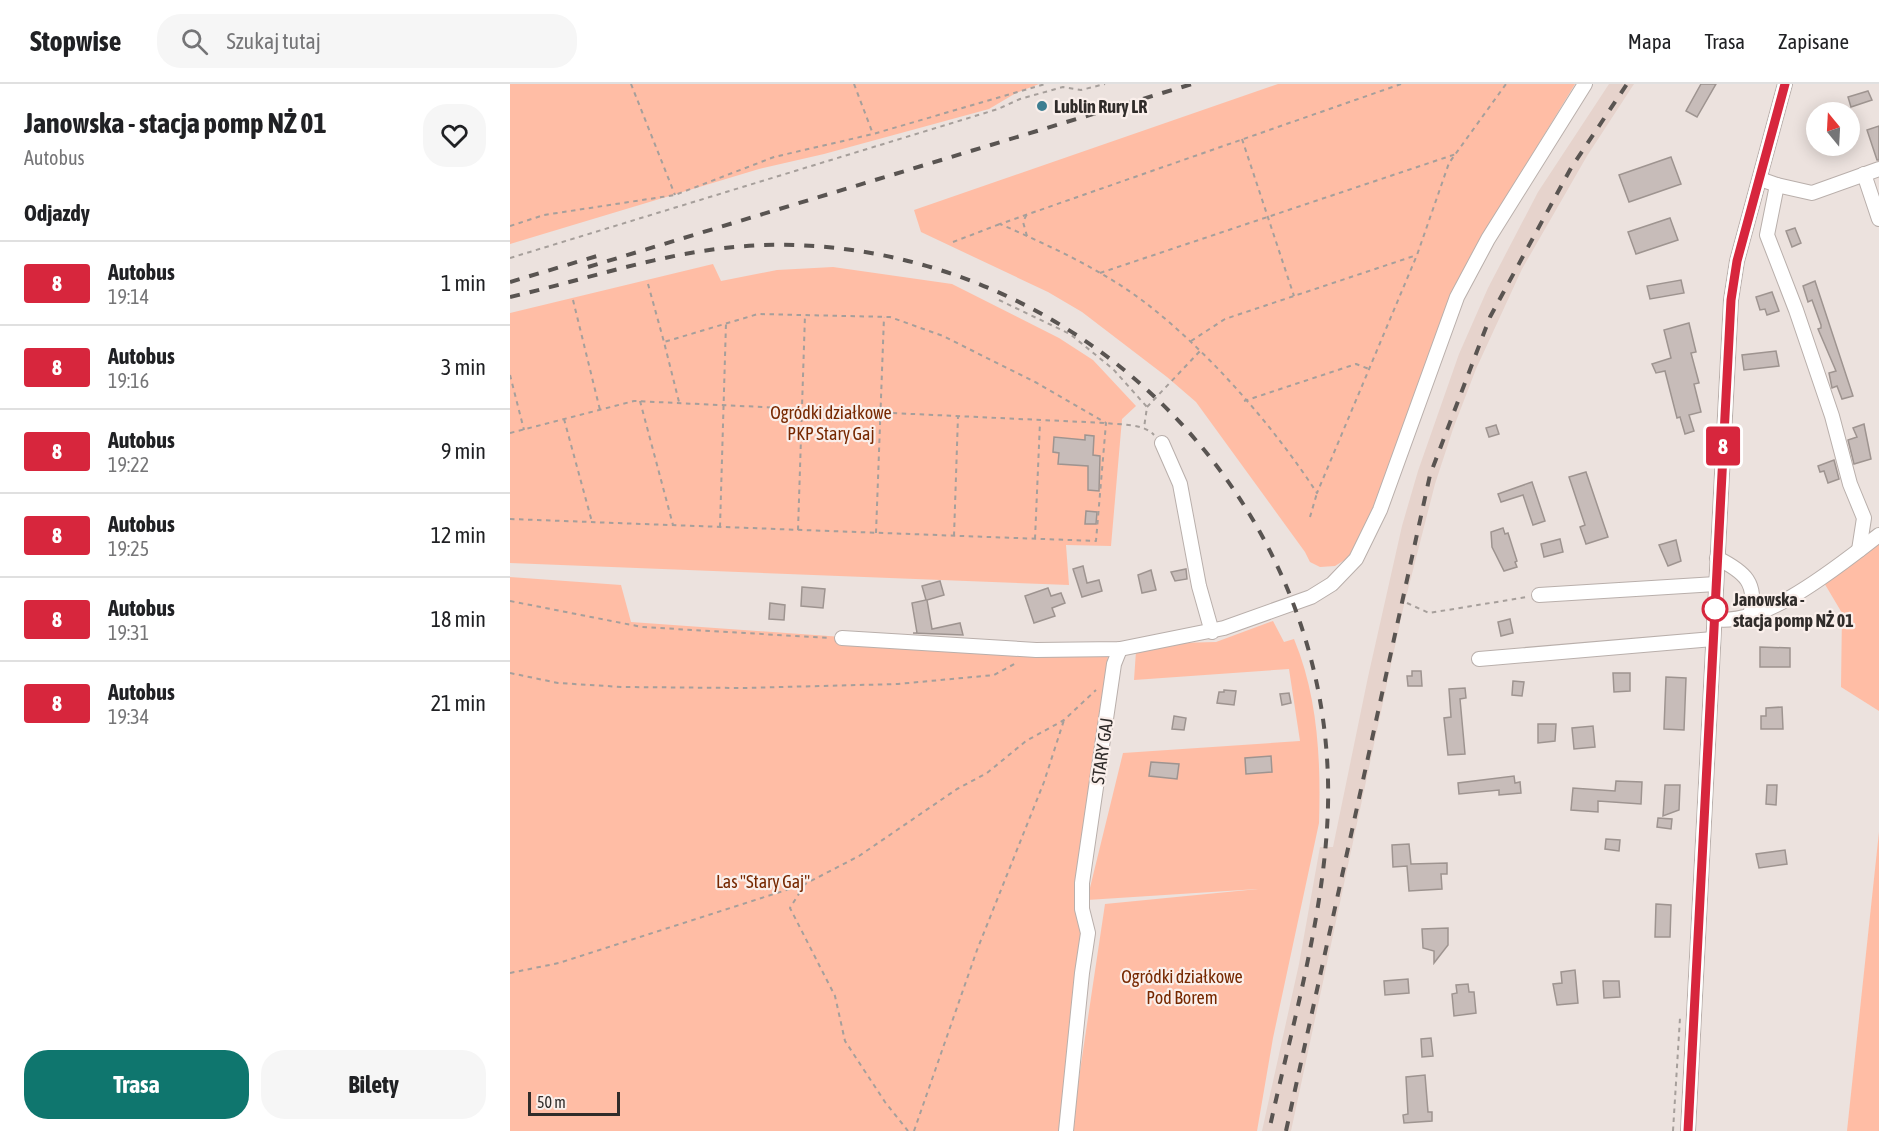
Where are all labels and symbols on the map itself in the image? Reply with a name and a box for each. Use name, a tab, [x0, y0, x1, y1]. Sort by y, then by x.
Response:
place label: Lublin Rury LR	[1054, 96, 1147, 117]
marker: Lublin Rury LR	[1035, 99, 1049, 113]
north arrow	[1806, 102, 1860, 156]
park label: Ogródki działkowe PKP Stary Gaj	[770, 402, 892, 444]
line badge: 8	[1704, 426, 1742, 466]
place label: Janowska - stacja pomp NŻ 01	[1732, 589, 1854, 631]
marker: Janowska - stacja pomp NŻ 01	[1702, 596, 1728, 622]
street label: STARY GAJ	[1087, 716, 1117, 786]
park label: Las "Stary Gaj"	[716, 871, 810, 892]
park label: Ogródki działkowe Pod Borem	[1121, 966, 1243, 1008]
scale bar	[528, 1089, 620, 1116]

